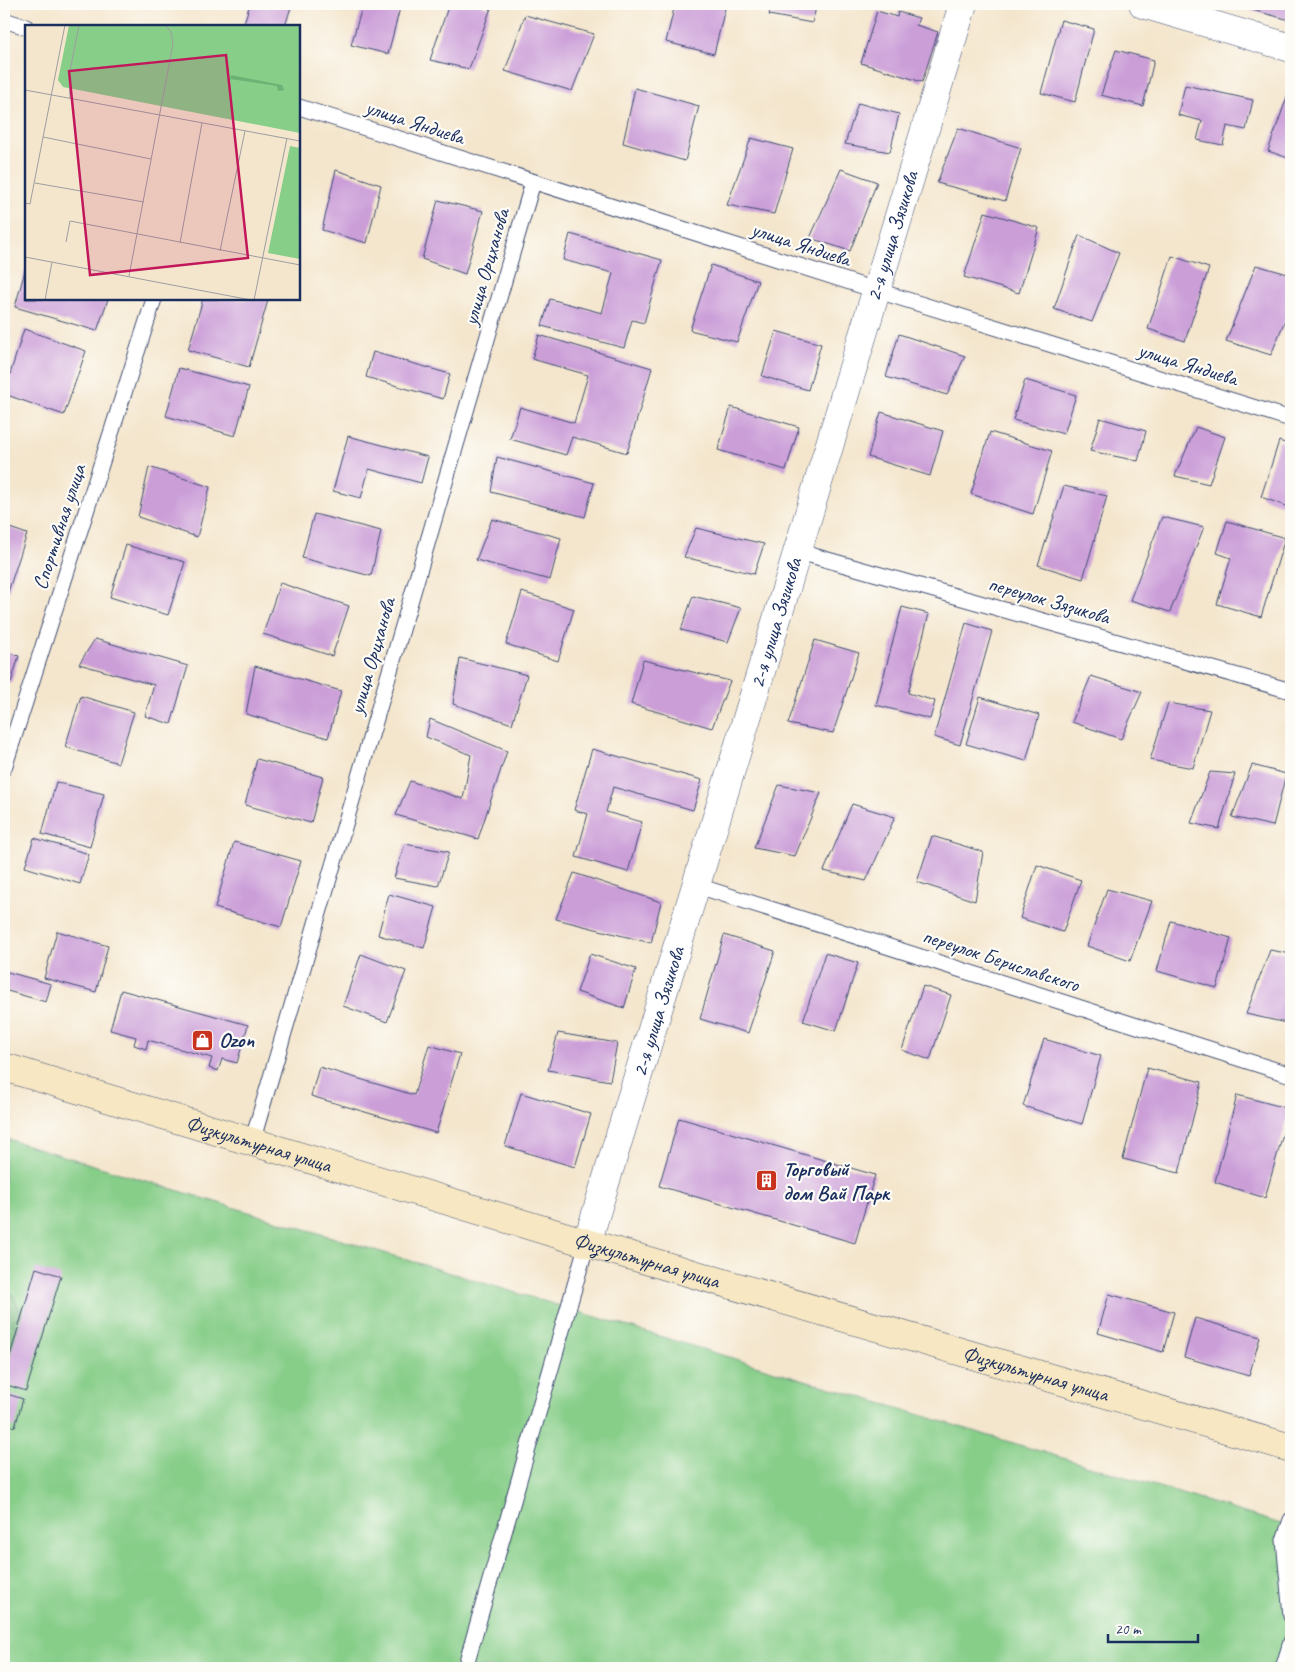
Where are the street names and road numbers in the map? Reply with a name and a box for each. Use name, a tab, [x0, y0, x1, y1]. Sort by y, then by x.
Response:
street label: улица Яндиева	[360, 93, 470, 151]
street label: 2-я улица Зязикова	[860, 167, 925, 304]
street label: улица Орцханова	[456, 203, 516, 330]
street label: улица Яндиева	[746, 215, 856, 273]
street label: улица Яндиева	[1133, 336, 1243, 392]
street label: Спортивная улица	[27, 459, 92, 593]
street label: 2-я улица Зязикова	[744, 553, 808, 691]
street label: переулок Зязикова	[985, 570, 1114, 630]
street label: улица Орцханова	[342, 592, 402, 719]
street label: переулок Бериславского	[919, 922, 1084, 998]
street label: 2-я улица Зязикова	[626, 942, 691, 1080]
street label: Физкультурная улица	[183, 1110, 336, 1179]
street label: Физкультурная улица	[571, 1227, 724, 1294]
street label: Физкультурная улица	[959, 1340, 1113, 1408]

